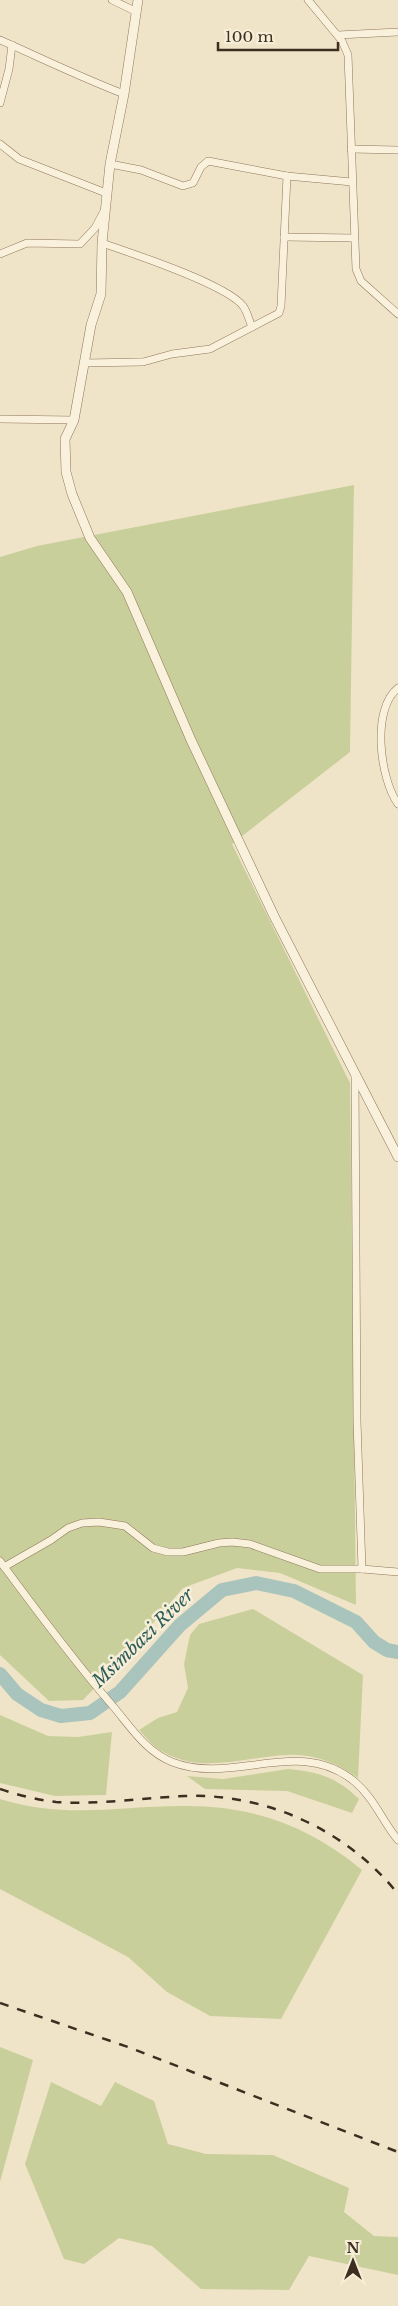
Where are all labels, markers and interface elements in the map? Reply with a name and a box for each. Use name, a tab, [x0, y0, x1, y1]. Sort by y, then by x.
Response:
scale bar	[218, 20, 338, 52]
text: 100 m	[225, 27, 274, 46]
water label: Msimbazi River	[87, 1583, 199, 1693]
north arrow	[328, 2236, 378, 2286]
text: N	[346, 2239, 360, 2257]

